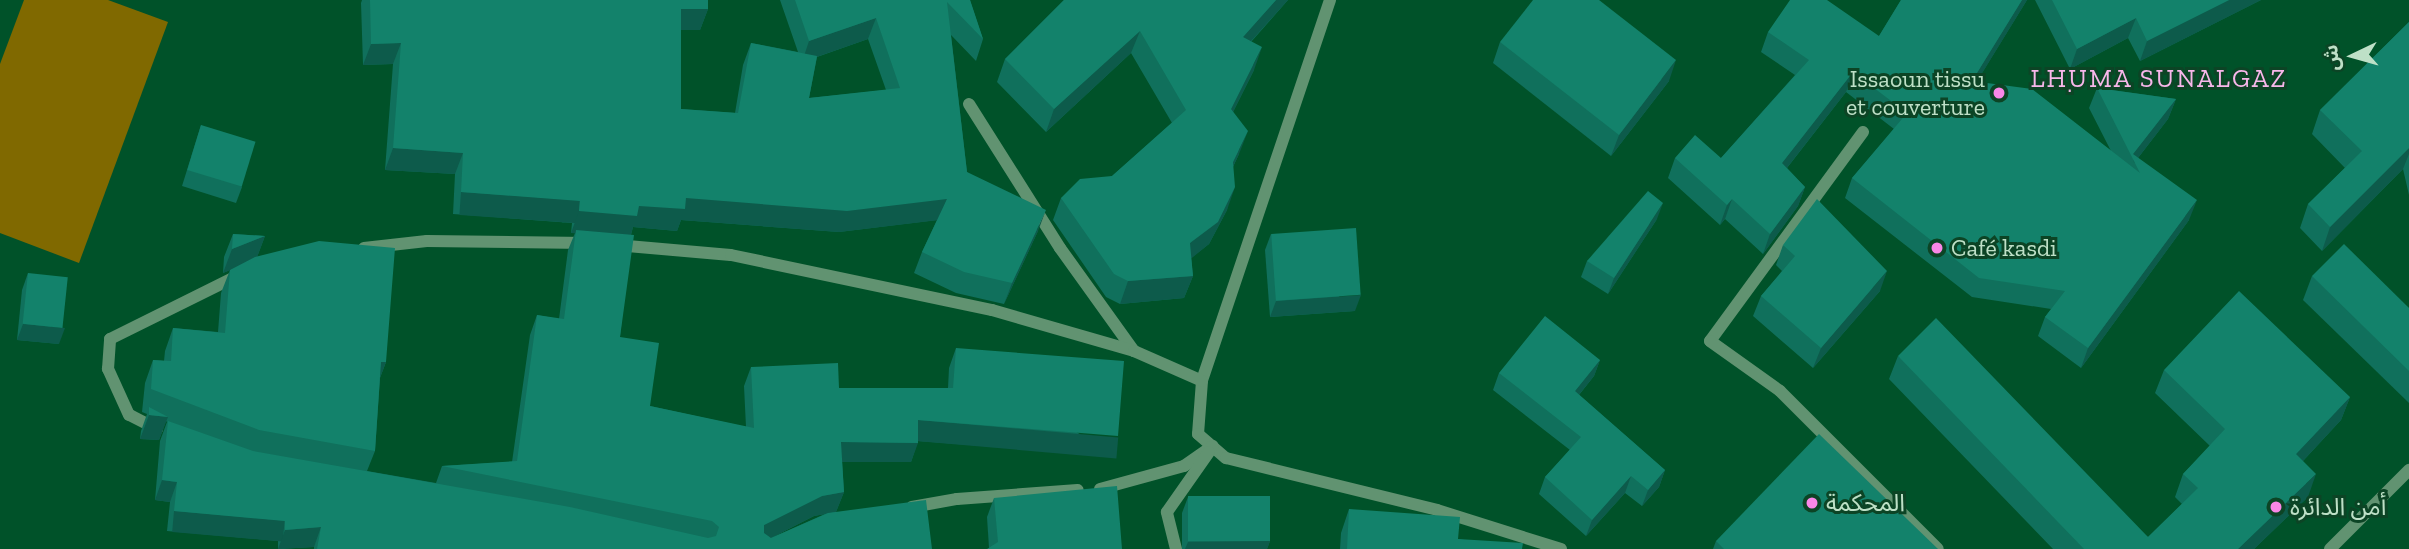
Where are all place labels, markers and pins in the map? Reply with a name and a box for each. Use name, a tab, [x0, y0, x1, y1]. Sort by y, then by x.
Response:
place label: Issaoun tissu et couverture	[1846, 65, 1985, 121]
marker: Issaoun tissu et couverture	[1991, 85, 2007, 101]
place label: Café kasdi	[1951, 234, 2057, 262]
marker: Café kasdi	[1929, 240, 1945, 256]
place label: المحكمة	[1826, 489, 1905, 517]
place label: أمن الدائرة	[2290, 493, 2386, 521]
marker: المحكمة	[1804, 495, 1820, 511]
marker: أمن الدائرة	[2268, 499, 2284, 515]

